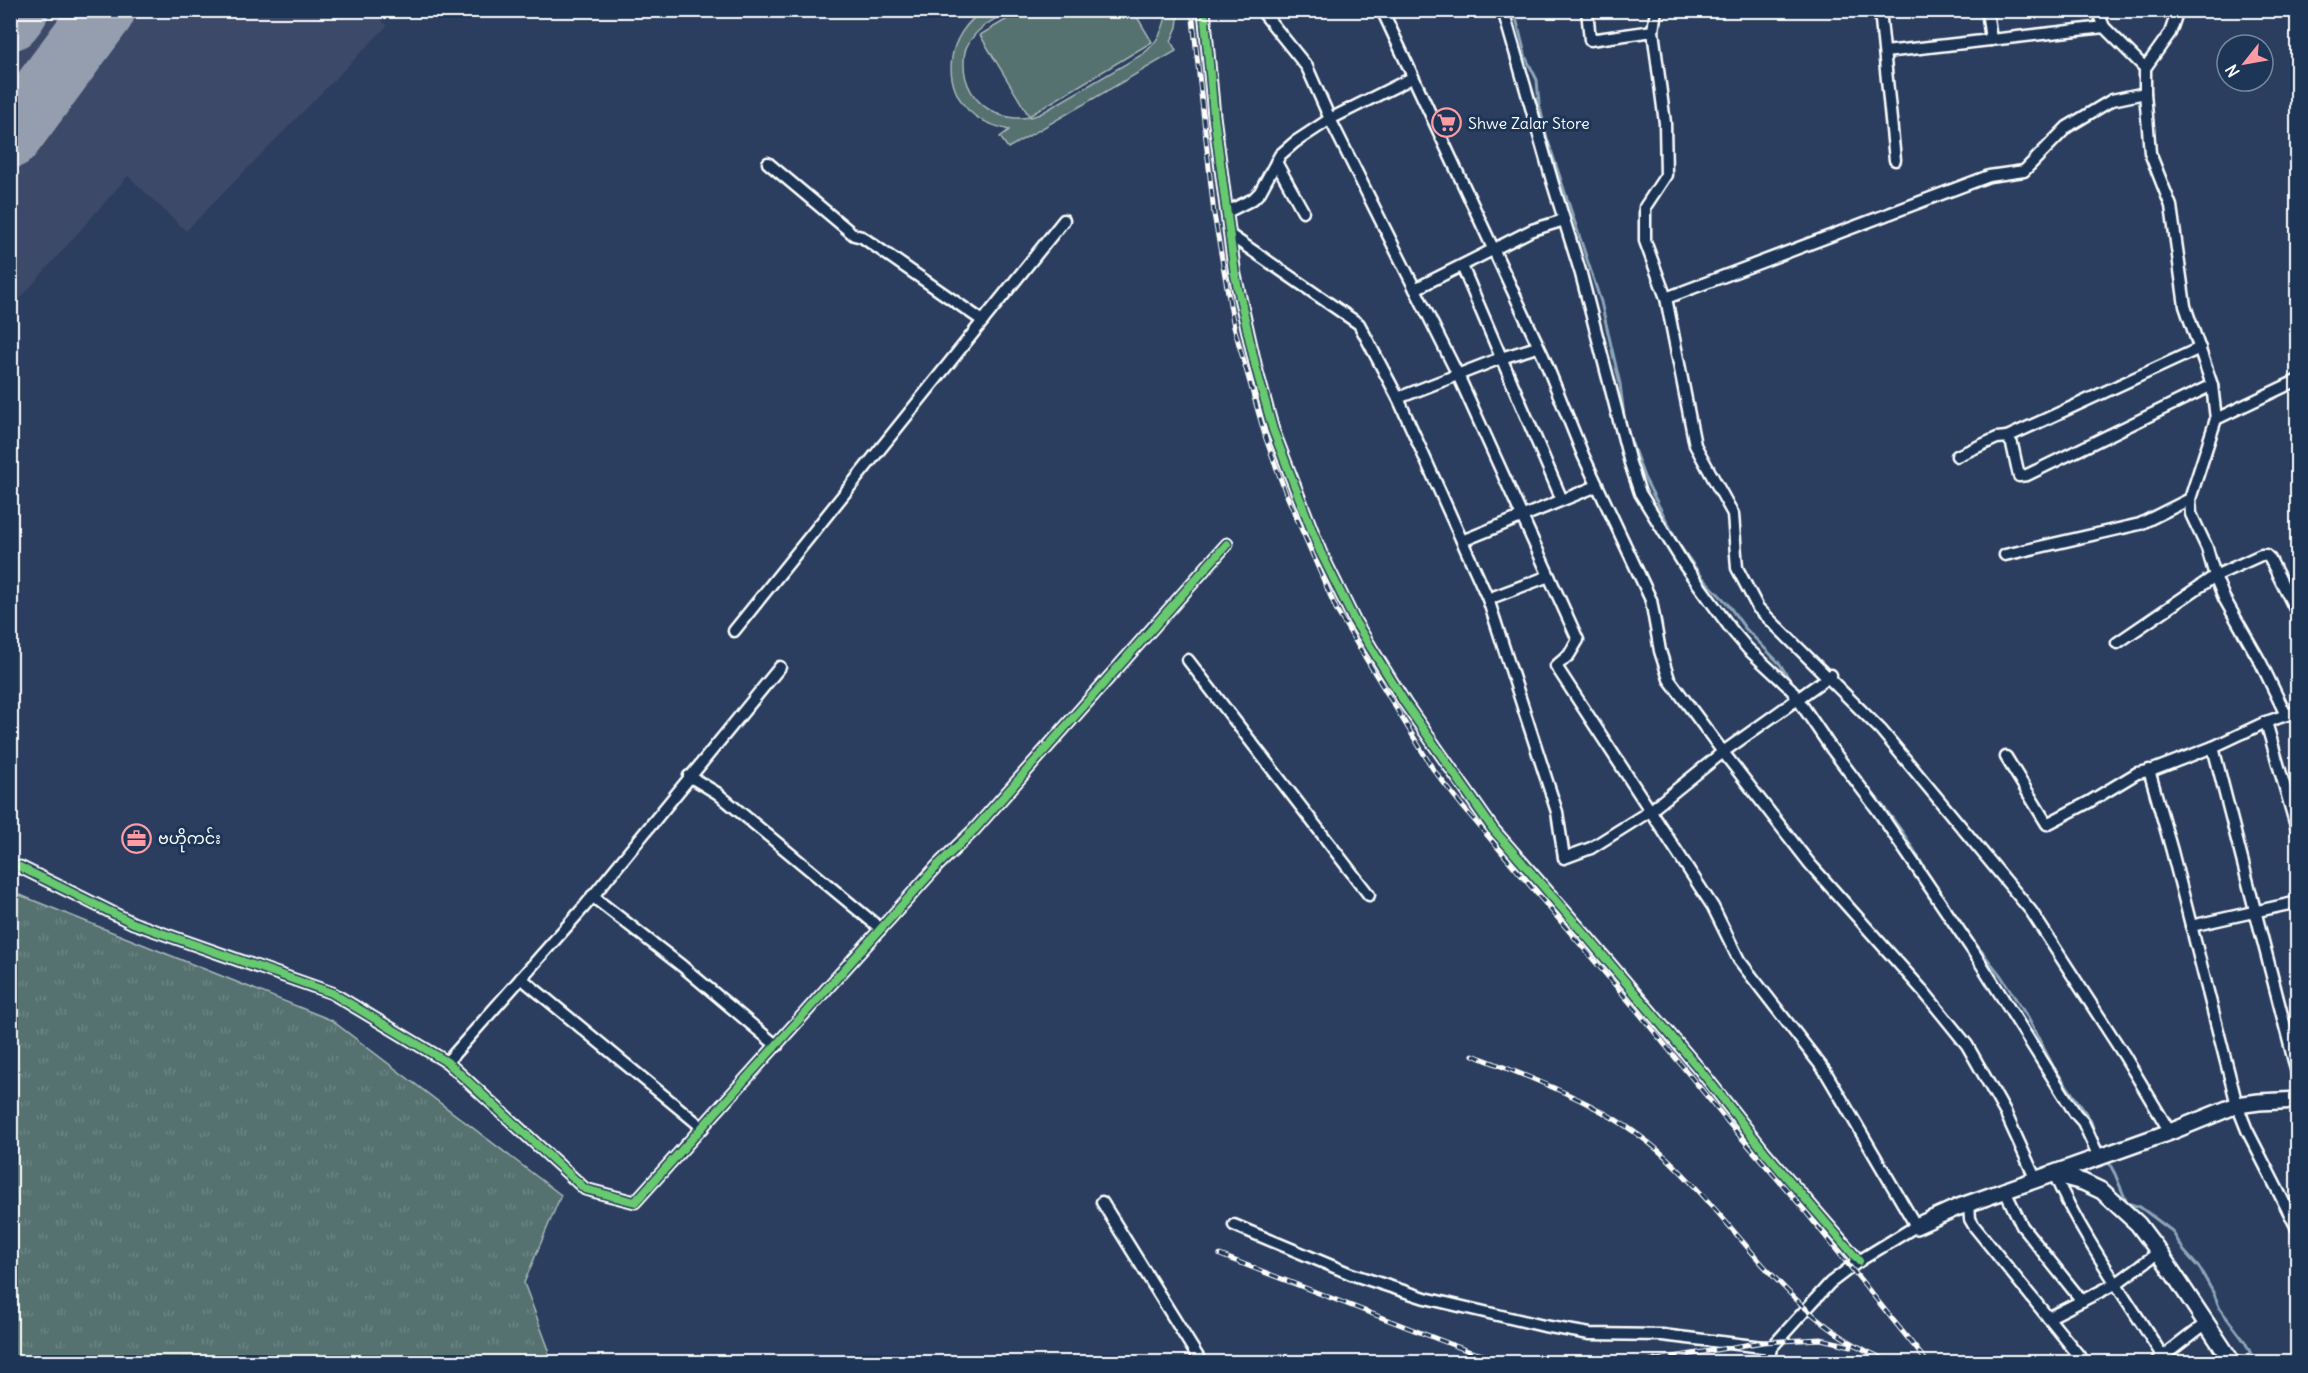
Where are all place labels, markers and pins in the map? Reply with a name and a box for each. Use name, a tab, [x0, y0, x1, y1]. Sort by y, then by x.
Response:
supermarket icon: Shwe Zalar Store	[1431, 107, 1463, 139]
place label: Shwe Zalar Store	[1468, 113, 1590, 133]
office icon: ဗဟိုကင်း	[121, 822, 153, 854]
place label: ဗဟိုကင်း	[158, 827, 221, 853]

